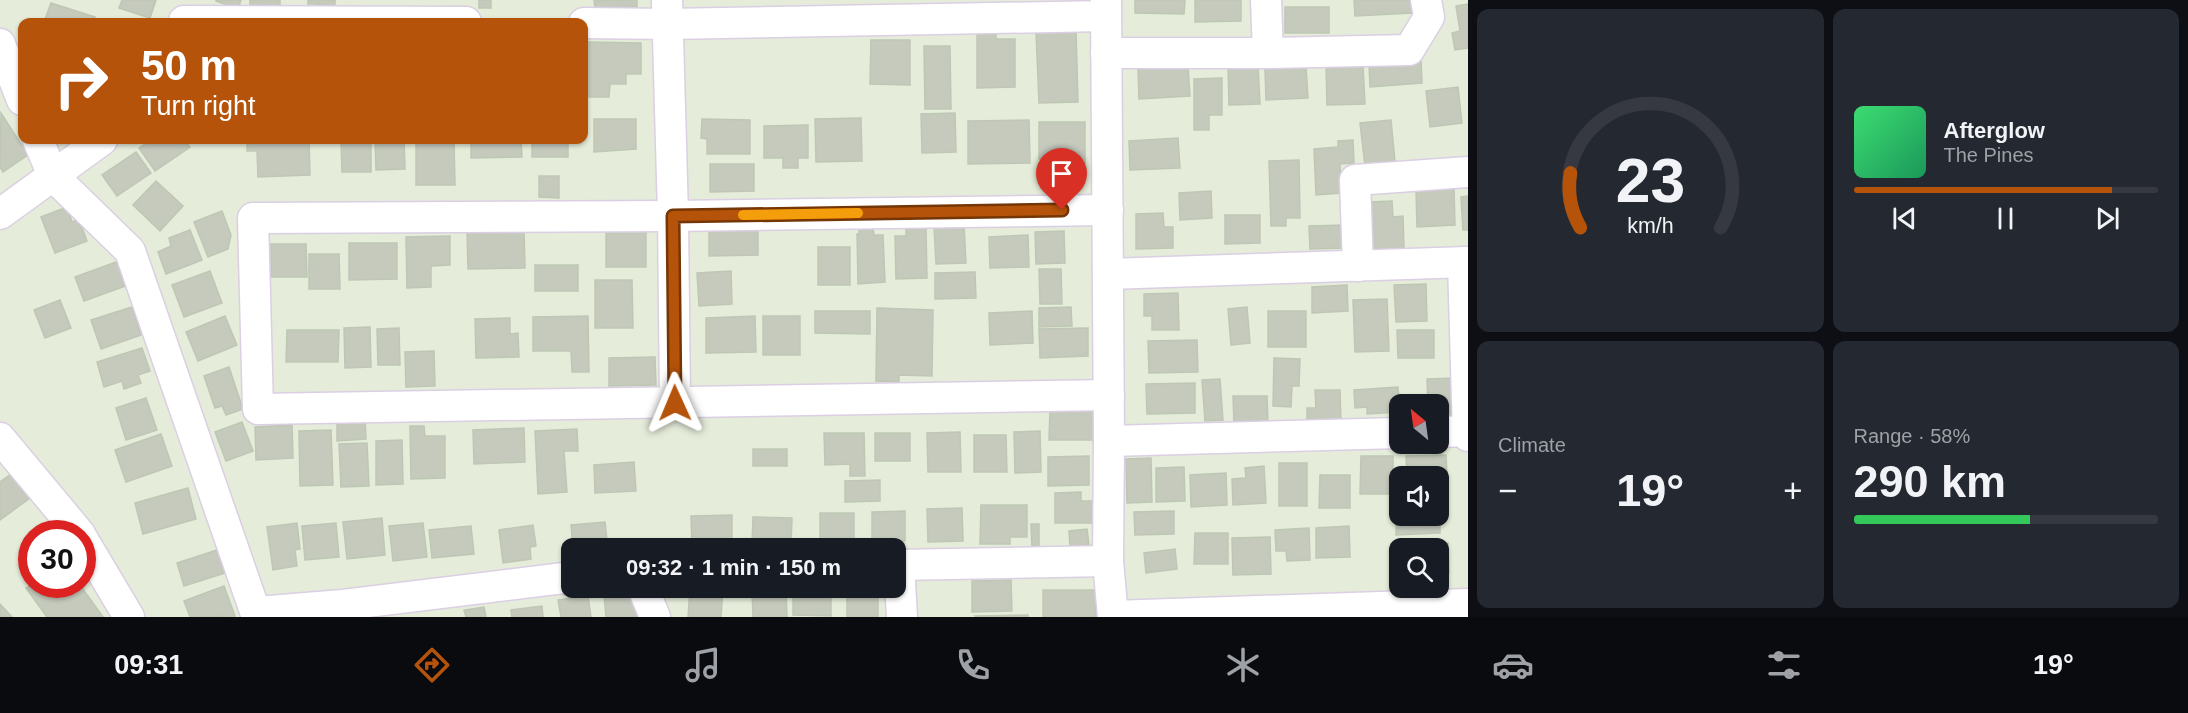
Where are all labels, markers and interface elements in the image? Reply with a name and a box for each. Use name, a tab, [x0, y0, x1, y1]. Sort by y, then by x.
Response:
icon: right	[42, 42, 120, 120]
text: 50 m	[141, 42, 237, 89]
text: Turn right	[141, 91, 256, 121]
text: Afterglow	[1944, 118, 2045, 143]
text: The Pines	[1944, 144, 2034, 166]
text: 23	[1616, 146, 1685, 215]
pin	[1036, 148, 1087, 210]
icon: arrive	[1045, 157, 1078, 190]
icon: previous	[1888, 202, 1921, 235]
icon: pause	[1989, 202, 2022, 235]
icon: next	[2091, 202, 2124, 235]
text: km/h	[1627, 214, 1673, 238]
position arrow	[643, 371, 707, 435]
north arrow	[1389, 394, 1449, 454]
map controls	[1389, 394, 1449, 598]
text: Range · 58%	[1854, 425, 1970, 447]
text: Climate	[1498, 434, 1566, 456]
text: 290 km	[1854, 456, 2006, 507]
text: 19°	[1616, 465, 1684, 516]
button: sound	[1389, 466, 1449, 526]
text: −	[1498, 472, 1517, 509]
text: +	[1783, 472, 1803, 509]
speed limit sign: 30	[18, 520, 96, 598]
button: search	[1389, 538, 1449, 598]
text: 09:32 · 1 min · 150 m	[626, 555, 841, 580]
icon: directions	[411, 644, 453, 686]
icon: music	[682, 644, 724, 686]
icon: phone	[952, 644, 994, 686]
icon: climate	[1222, 644, 1264, 686]
icon: car	[1492, 644, 1534, 686]
icon: filters	[1763, 644, 1805, 686]
text: 09:31	[114, 650, 183, 680]
text: 19°	[2033, 650, 2074, 680]

